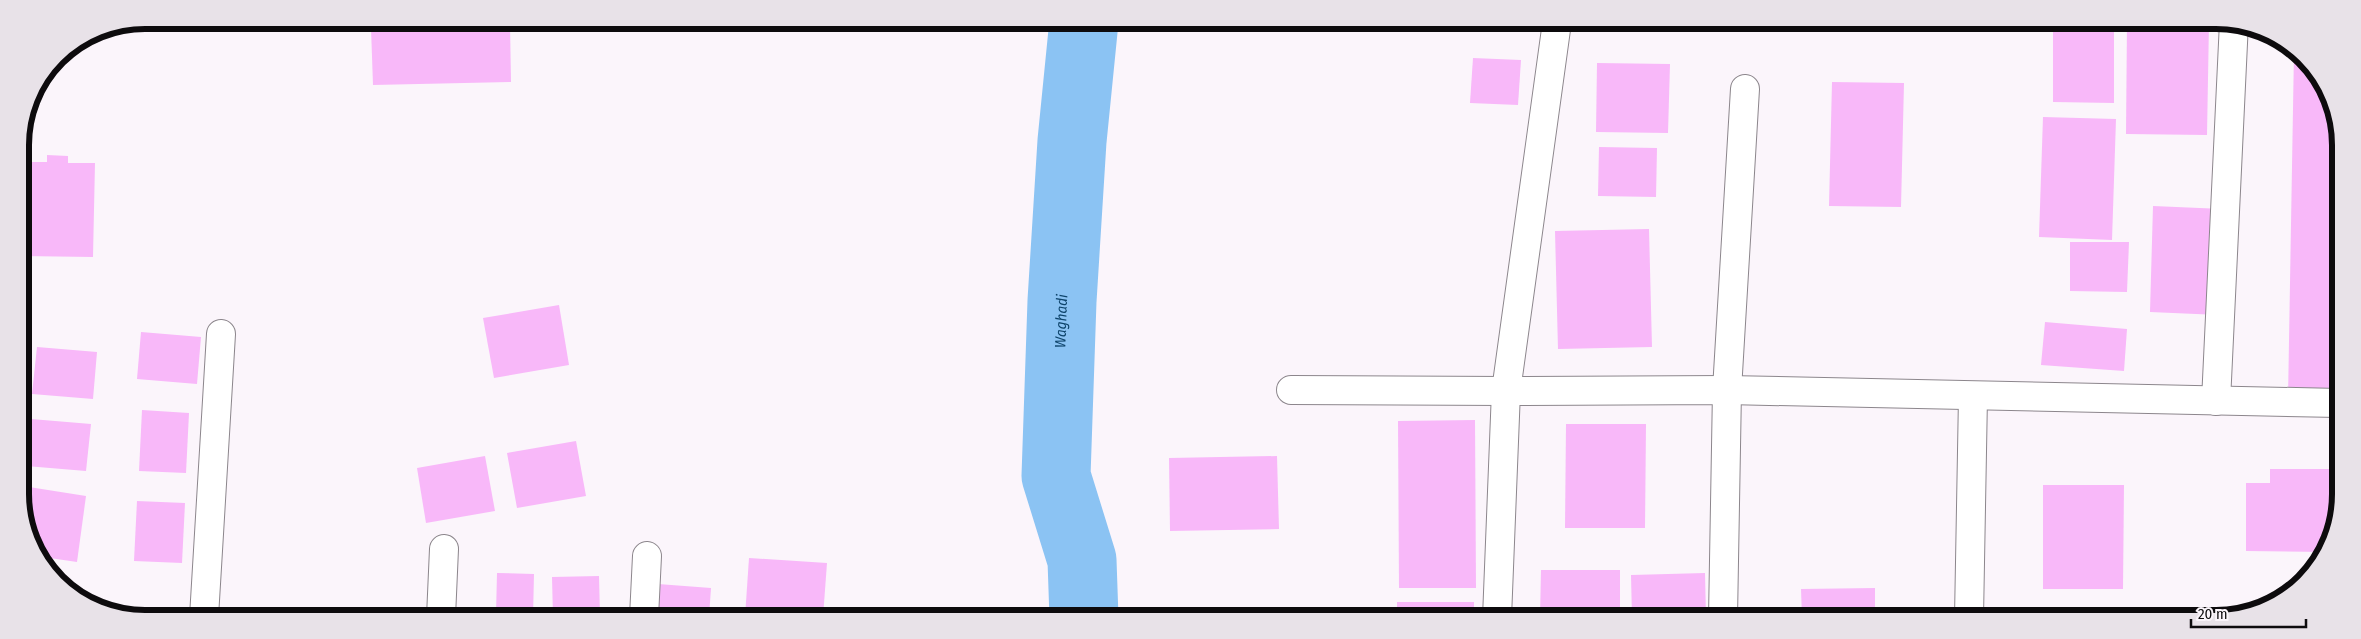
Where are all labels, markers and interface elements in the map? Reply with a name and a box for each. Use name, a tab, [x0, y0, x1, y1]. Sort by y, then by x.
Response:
water label: Waghadi	[1051, 293, 1071, 348]
scale bar	[2191, 596, 2306, 628]
text: 20 m	[2198, 605, 2228, 623]

